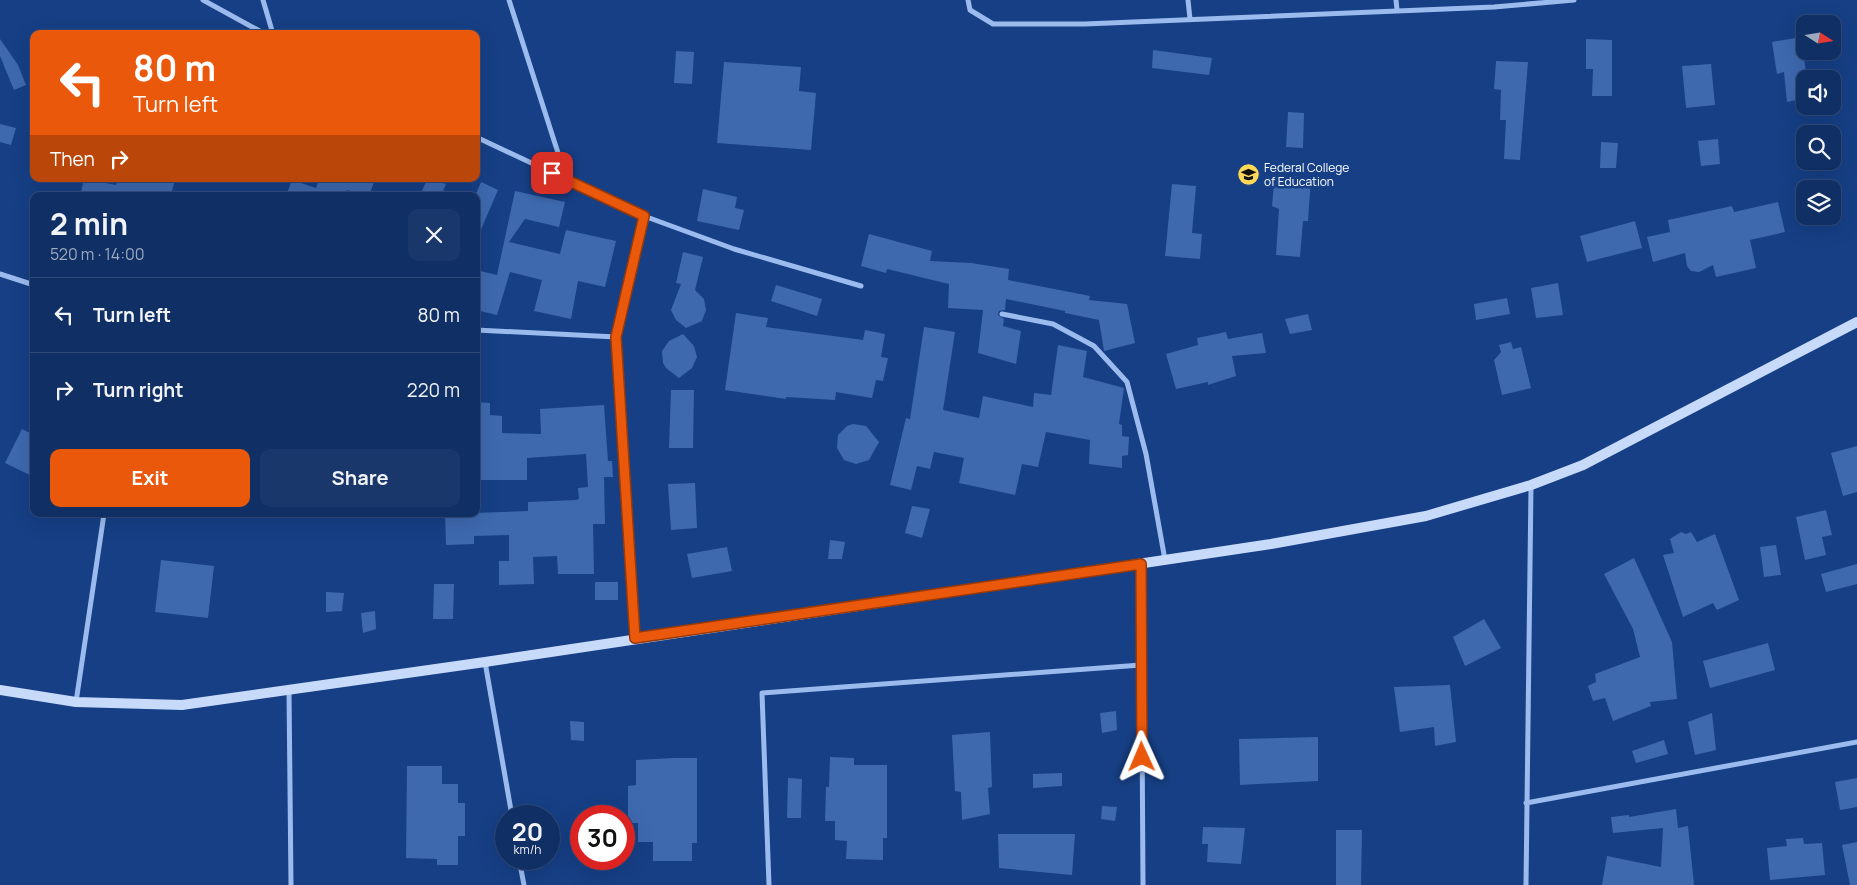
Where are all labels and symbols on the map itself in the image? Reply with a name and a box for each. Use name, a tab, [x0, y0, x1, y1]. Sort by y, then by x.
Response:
north arrow	[1796, 15, 1841, 60]
pin	[531, 152, 573, 194]
place label: Federal College of Education	[1264, 159, 1349, 190]
school or university icon: Federal College of Education	[1236, 162, 1260, 186]
position arrow	[1115, 730, 1167, 782]
speed limit sign: 30	[570, 805, 635, 870]

